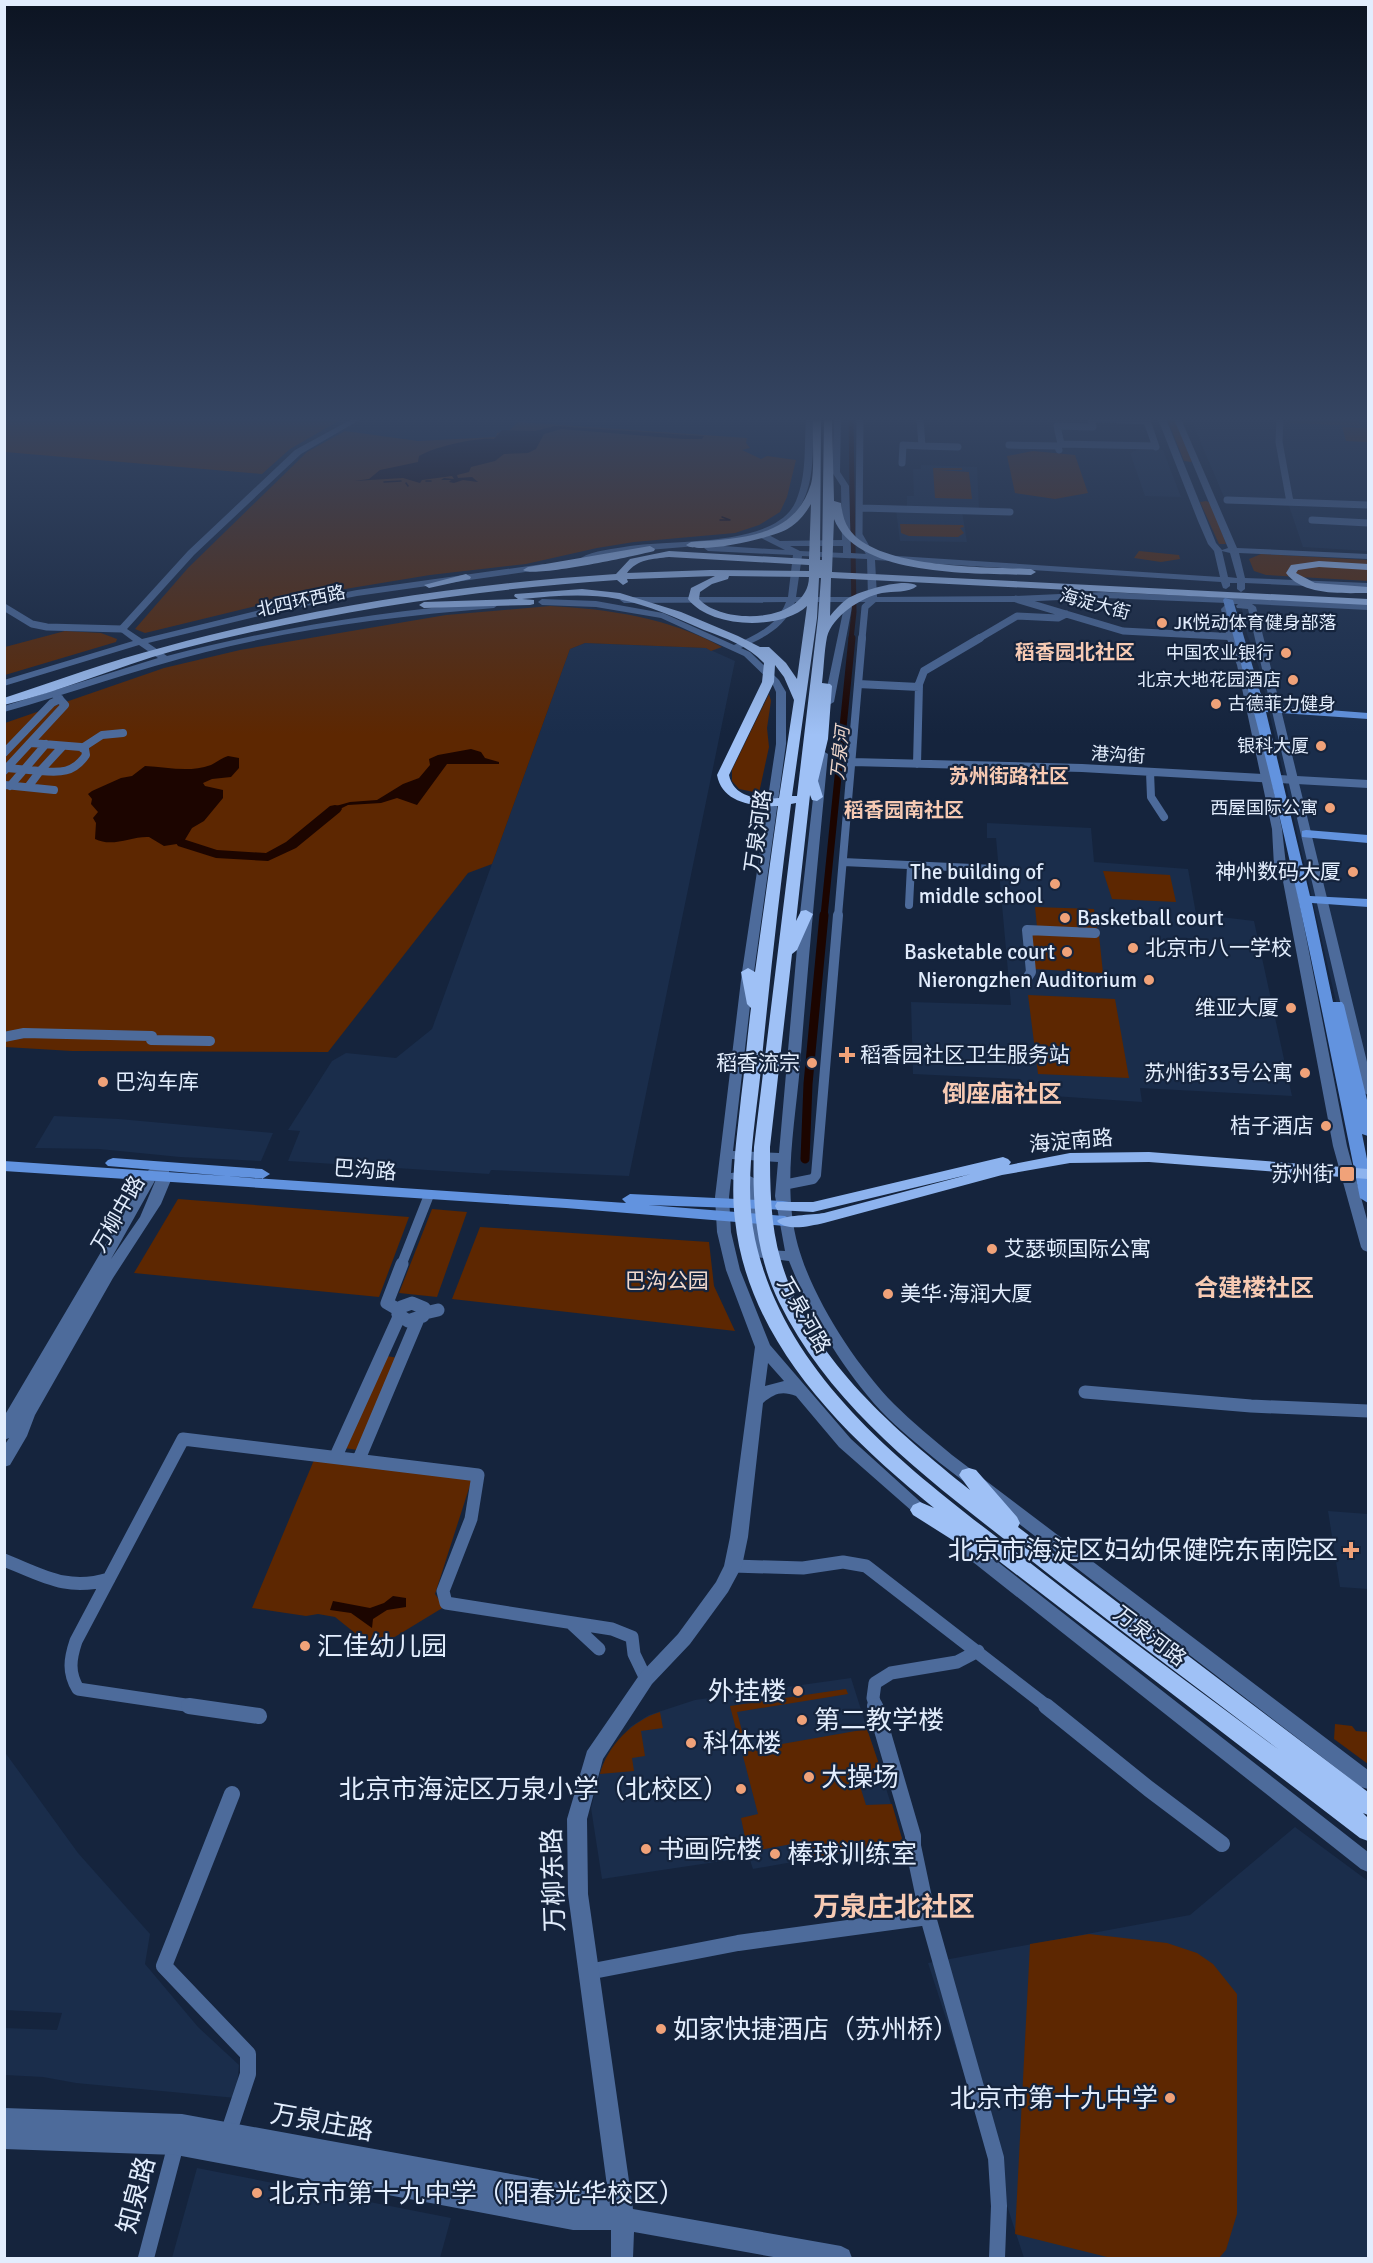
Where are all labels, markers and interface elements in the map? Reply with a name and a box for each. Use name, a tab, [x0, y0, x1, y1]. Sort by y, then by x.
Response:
street label: 北四环西路	[255, 581, 347, 621]
street label: 海淀大街	[1057, 584, 1133, 624]
place label: JK悦动体育健身部落	[1174, 612, 1337, 634]
marker: JK悦动体育健身部落	[1155, 616, 1169, 630]
district label: 稻香园北社区	[1015, 640, 1135, 665]
place label: 中国农业银行	[1166, 642, 1274, 664]
marker: 中国农业银行	[1279, 646, 1293, 660]
place label: 北京大地花园酒店	[1137, 669, 1281, 691]
marker: 北京大地花园酒店	[1286, 673, 1300, 687]
place label: 古德菲力健身	[1228, 693, 1336, 715]
marker: 古德菲力健身	[1209, 697, 1223, 711]
water label: 万泉河	[826, 722, 854, 781]
place label: 银科大厦	[1237, 735, 1309, 757]
marker: 银科大厦	[1314, 739, 1328, 753]
street label: 港沟街	[1090, 743, 1146, 767]
district label: 苏州街路社区	[949, 764, 1069, 789]
street label: 万泉河路	[739, 788, 777, 874]
place label: 西屋国际公寓	[1210, 797, 1318, 819]
district label: 稻香园南社区	[844, 798, 964, 823]
marker: 西屋国际公寓	[1323, 801, 1337, 815]
place label: The building of middle school	[910, 859, 1044, 909]
place label: 神州数码大厦	[1215, 859, 1341, 885]
marker: 神州数码大厦	[1346, 865, 1360, 879]
marker: The building of middle school	[1048, 877, 1062, 891]
place label: Basketball court	[1077, 905, 1224, 931]
marker: Basketball court	[1058, 911, 1072, 925]
place label: 北京市八一学校	[1145, 935, 1292, 961]
place label: Basketable court	[904, 939, 1055, 965]
marker: 北京市八一学校	[1126, 941, 1140, 955]
marker: Basketable court	[1060, 945, 1074, 959]
place label: Nierongzhen Auditorium	[918, 967, 1137, 993]
marker: Nierongzhen Auditorium	[1142, 973, 1156, 987]
place label: 维亚大厦	[1195, 995, 1279, 1021]
marker: 维亚大厦	[1284, 1001, 1298, 1015]
place label: 稻香园社区卫生服务站	[860, 1042, 1070, 1068]
marker: 稻香园社区卫生服务站	[838, 1046, 856, 1064]
place label: 稻香流宗	[716, 1050, 800, 1076]
marker: 稻香流宗	[805, 1056, 819, 1070]
place label: 苏州街33号公寓	[1144, 1060, 1293, 1086]
marker: 苏州街33号公寓	[1298, 1066, 1312, 1080]
place label: 巴沟车库	[115, 1069, 199, 1095]
marker: 巴沟车库	[96, 1075, 110, 1089]
district label: 倒座庙社区	[942, 1079, 1062, 1109]
place label: 桔子酒店	[1230, 1113, 1314, 1139]
marker: 桔子酒店	[1319, 1119, 1333, 1133]
street label: 海淀南路	[1028, 1124, 1114, 1158]
street label: 巴沟路	[333, 1155, 397, 1185]
place label: 苏州街	[1271, 1161, 1334, 1187]
marker: 苏州街	[1338, 1165, 1356, 1183]
street label: 万柳中路	[86, 1171, 150, 1257]
place label: 艾瑟顿国际公寓	[1004, 1236, 1151, 1262]
marker: 艾瑟顿国际公寓	[985, 1242, 999, 1256]
park label: 巴沟公园	[625, 1268, 709, 1294]
street label: 万泉河路	[772, 1272, 836, 1358]
district label: 合建楼社区	[1194, 1273, 1314, 1303]
place label: 美华·海润大厦	[900, 1281, 1032, 1307]
marker: 美华·海润大厦	[881, 1287, 895, 1301]
place label: 北京市海淀区妇幼保健院东南院区	[948, 1535, 1338, 1567]
marker: 北京市海淀区妇幼保健院东南院区	[1342, 1541, 1360, 1559]
street label: 万泉河路	[1109, 1600, 1191, 1672]
place label: 汇佳幼儿园	[317, 1631, 447, 1663]
marker: 汇佳幼儿园	[298, 1639, 312, 1653]
place label: 外挂楼	[708, 1676, 786, 1708]
marker: 外挂楼	[791, 1684, 805, 1698]
place label: 第二教学楼	[814, 1705, 944, 1737]
marker: 第二教学楼	[795, 1713, 809, 1727]
place label: 科体楼	[703, 1728, 781, 1760]
marker: 科体楼	[684, 1736, 698, 1750]
place label: 大操场	[821, 1762, 899, 1794]
marker: 大操场	[802, 1770, 816, 1784]
place label: 北京市海淀区万泉小学（北校区）	[339, 1774, 729, 1806]
marker: 北京市海淀区万泉小学（北校区）	[734, 1782, 748, 1796]
street label: 万柳东路	[536, 1827, 572, 1932]
place label: 书画院楼	[658, 1834, 762, 1866]
place label: 棒球训练室	[787, 1839, 917, 1871]
marker: 书画院楼	[639, 1842, 653, 1856]
marker: 棒球训练室	[768, 1847, 782, 1861]
district label: 万泉庄北社区	[813, 1891, 975, 1924]
place label: 如家快捷酒店（苏州桥）	[673, 2014, 959, 2046]
marker: 如家快捷酒店（苏州桥）	[654, 2022, 668, 2036]
place label: 北京市第十九中学	[950, 2083, 1158, 2115]
marker: 北京市第十九中学	[1163, 2091, 1177, 2105]
street label: 万泉庄路	[268, 2098, 376, 2148]
street label: 知泉路	[111, 2153, 163, 2237]
place label: 北京市第十九中学（阳春光华校区）	[269, 2178, 685, 2210]
marker: 北京市第十九中学（阳春光华校区）	[250, 2186, 264, 2200]

